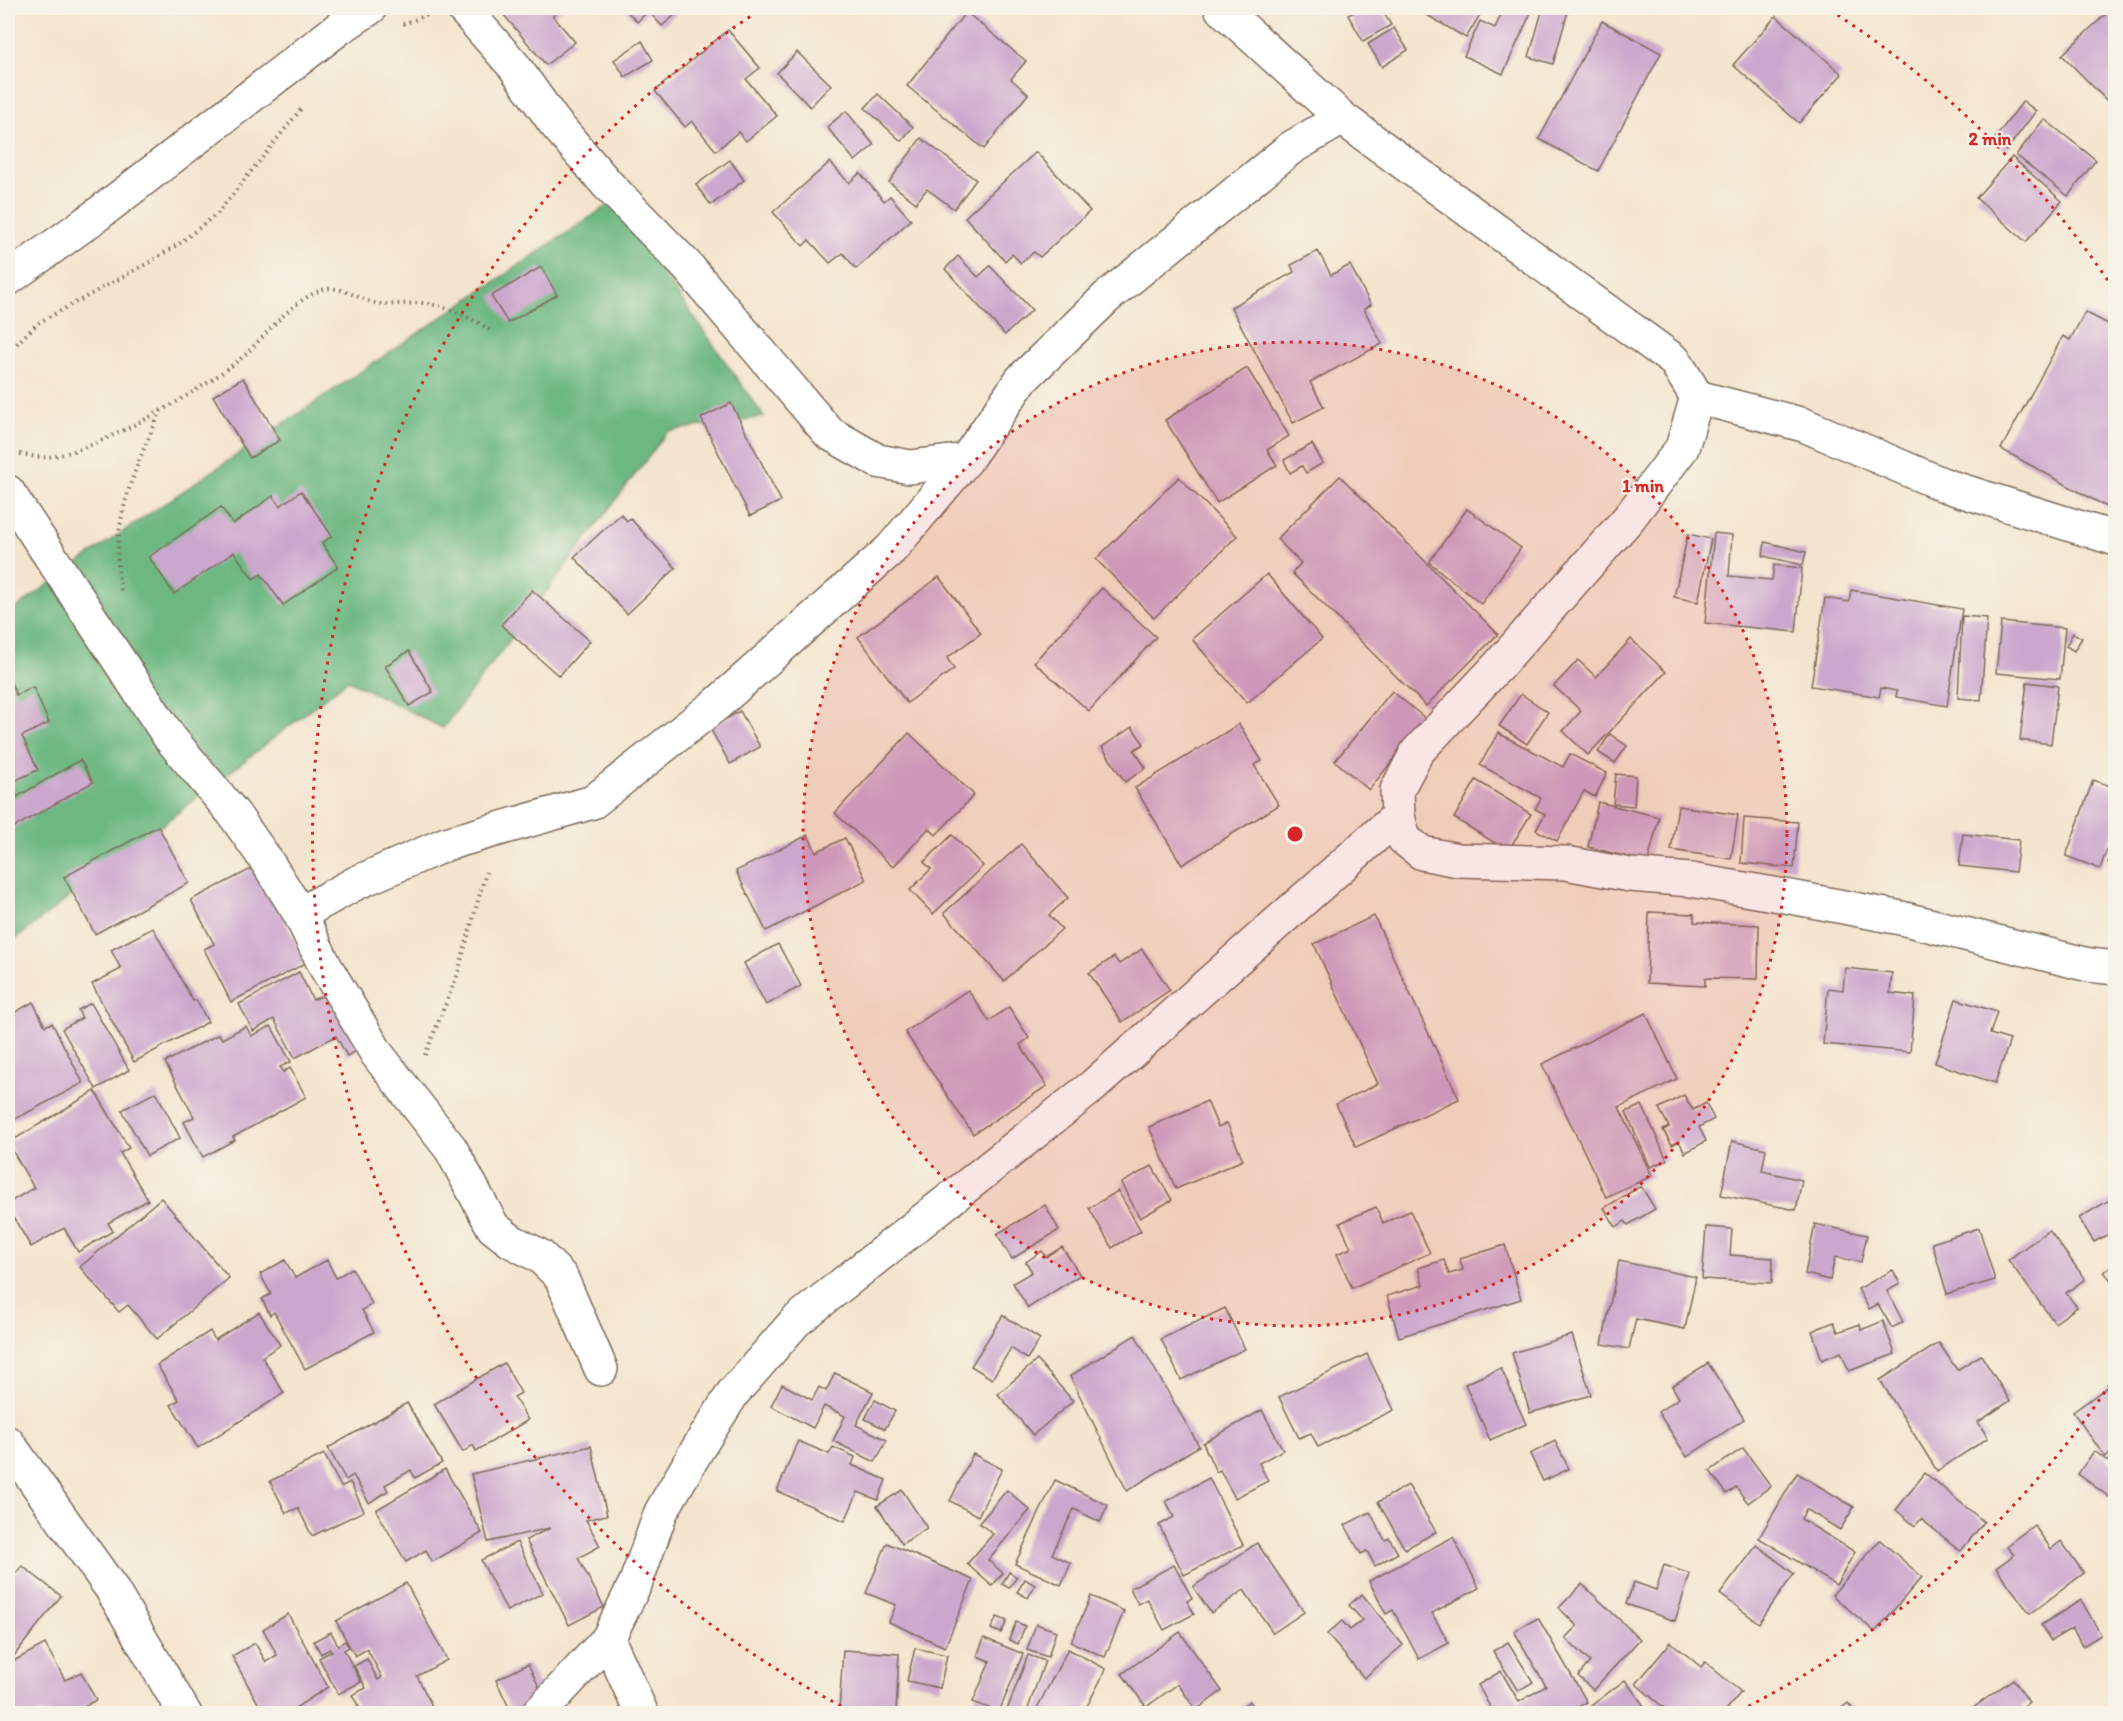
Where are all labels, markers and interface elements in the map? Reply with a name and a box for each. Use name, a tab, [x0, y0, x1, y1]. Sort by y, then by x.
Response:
text: 2 min	[1969, 128, 2012, 150]
text: 1 min	[1622, 475, 1664, 497]
centre of rings	[1285, 824, 1305, 844]

